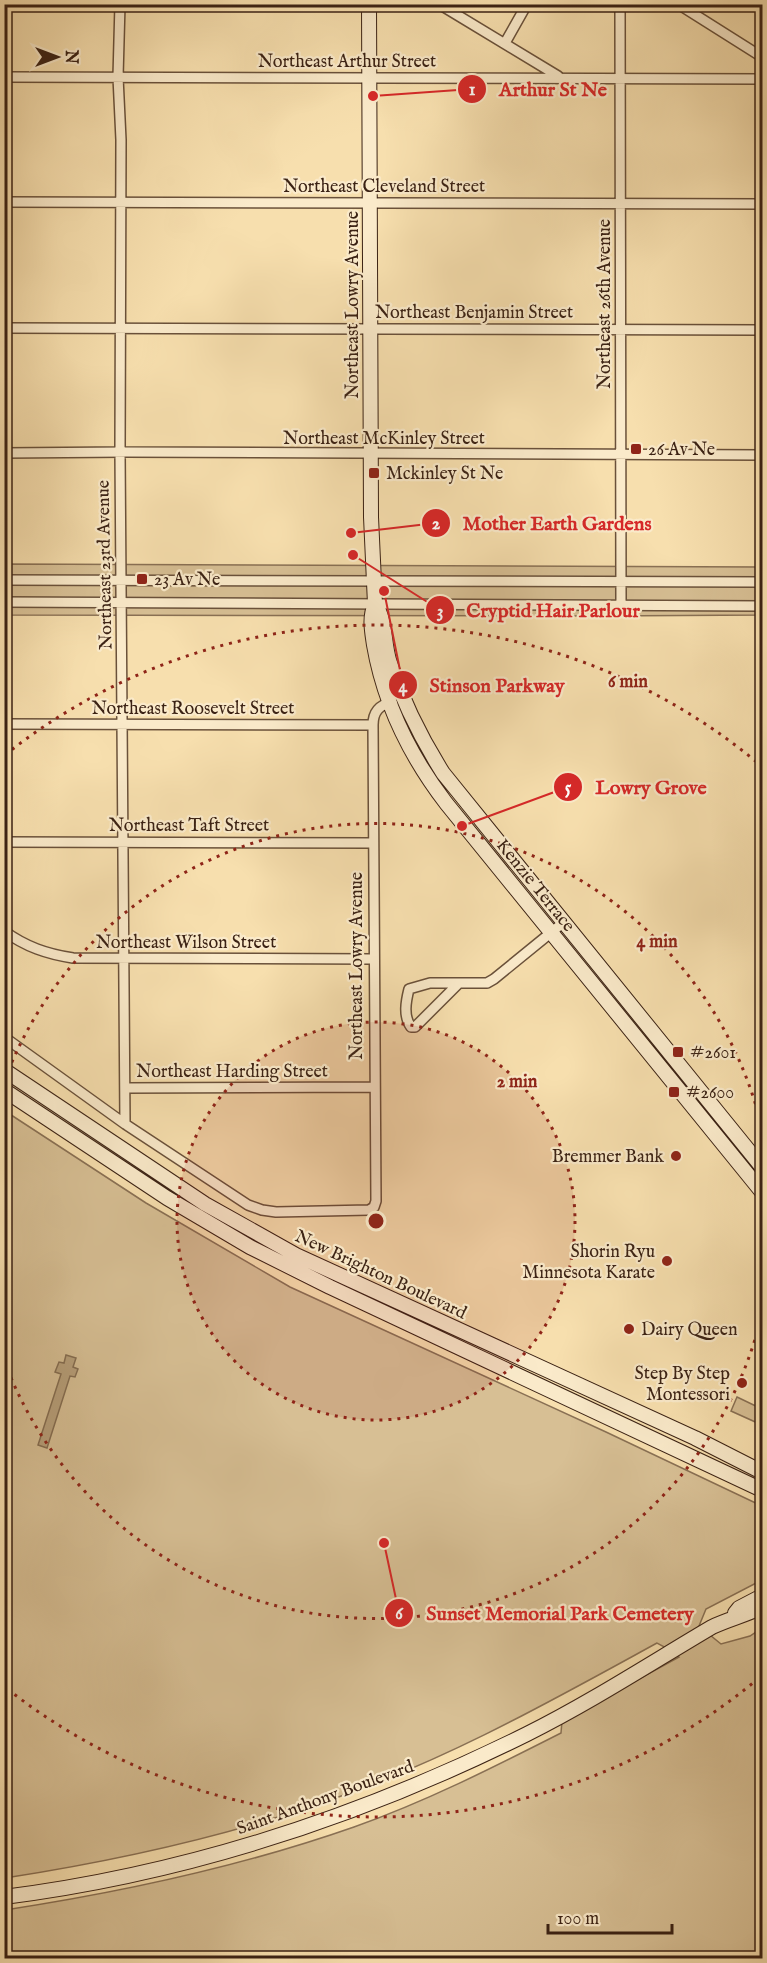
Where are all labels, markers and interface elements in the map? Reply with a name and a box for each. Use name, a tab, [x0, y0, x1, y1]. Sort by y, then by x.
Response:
north arrow	[27, 27, 87, 87]
text: N	[60, 49, 80, 64]
street label: Northeast Arthur Street	[258, 51, 436, 74]
callout: Arthur St Ne	[457, 70, 619, 108]
text: Arthur St Ne	[498, 78, 608, 103]
text: 1	[469, 79, 476, 102]
street label: Northeast Cleveland Street	[283, 176, 485, 199]
street label: Northeast Lowry Avenue	[342, 211, 365, 399]
street label: Northeast 26th Avenue	[594, 219, 617, 389]
street label: Northeast Benjamin Street	[375, 302, 573, 325]
street label: Northeast McKinley Street	[283, 428, 485, 451]
place label: 26 Av Ne	[648, 439, 715, 462]
marker: 26 Av Ne	[629, 442, 643, 456]
place label: Mckinley St Ne	[386, 463, 503, 486]
marker: Mckinley St Ne	[367, 466, 381, 480]
street label: Northeast 23rd Avenue	[93, 480, 118, 650]
callout: Mother Earth Gardens	[421, 504, 664, 542]
text: Mother Earth Gardens	[463, 512, 651, 537]
text: 2	[432, 513, 441, 536]
place label: 23 Av Ne	[154, 569, 220, 592]
marker: 23 Av Ne	[135, 572, 149, 586]
callout: Cryptid Hair Parlour	[425, 591, 652, 629]
text: Cryptid Hair Parlour	[466, 599, 640, 624]
text: 3	[437, 601, 443, 624]
callout: Stinson Parkway	[388, 666, 577, 704]
text: 6 min	[608, 671, 648, 694]
text: Stinson Parkway	[429, 674, 566, 699]
text: 4	[399, 676, 409, 699]
street label: Northeast Roosevelt Street	[91, 698, 295, 721]
callout: Lowry Grove	[553, 768, 719, 806]
text: Lowry Grove	[595, 776, 708, 801]
text: 5	[565, 777, 572, 800]
street label: Northeast Taft Street	[109, 815, 269, 838]
street label: Kenzie Terrace	[490, 835, 579, 937]
street label: Northeast Lowry Avenue	[346, 872, 369, 1060]
text: 4 min	[636, 931, 678, 954]
street label: Northeast Wilson Street	[96, 932, 276, 955]
place label: #2601	[690, 1042, 736, 1065]
marker: #2601	[671, 1045, 685, 1059]
street label: Northeast Harding Street	[136, 1061, 328, 1084]
text: 2 min	[497, 1071, 538, 1094]
place label: #2600	[686, 1082, 734, 1105]
marker: #2600	[667, 1085, 681, 1099]
place label: Bremmer Bank	[552, 1146, 664, 1169]
marker: Bremmer Bank	[669, 1149, 683, 1163]
centre of rings	[366, 1211, 386, 1231]
street label: New Brighton Boulevard	[291, 1225, 470, 1325]
place label: Shorin Ryu Minnesota Karate	[522, 1241, 655, 1285]
marker: Shorin Ryu Minnesota Karate	[660, 1254, 674, 1268]
place label: Dairy Queen	[641, 1319, 738, 1342]
marker: Dairy Queen	[622, 1322, 636, 1336]
place label: Step By Step Montessori	[635, 1363, 730, 1407]
marker: Step By Step Montessori	[735, 1376, 749, 1390]
callout: Sunset Memorial Park Cemetery	[384, 1594, 706, 1632]
text: Sunset Memorial Park Cemetery	[426, 1602, 695, 1627]
text: 6	[395, 1603, 404, 1626]
street label: Saint Anthony Boulevard	[234, 1756, 418, 1841]
scale bar	[548, 1897, 672, 1935]
text: 100 m	[557, 1908, 599, 1931]

